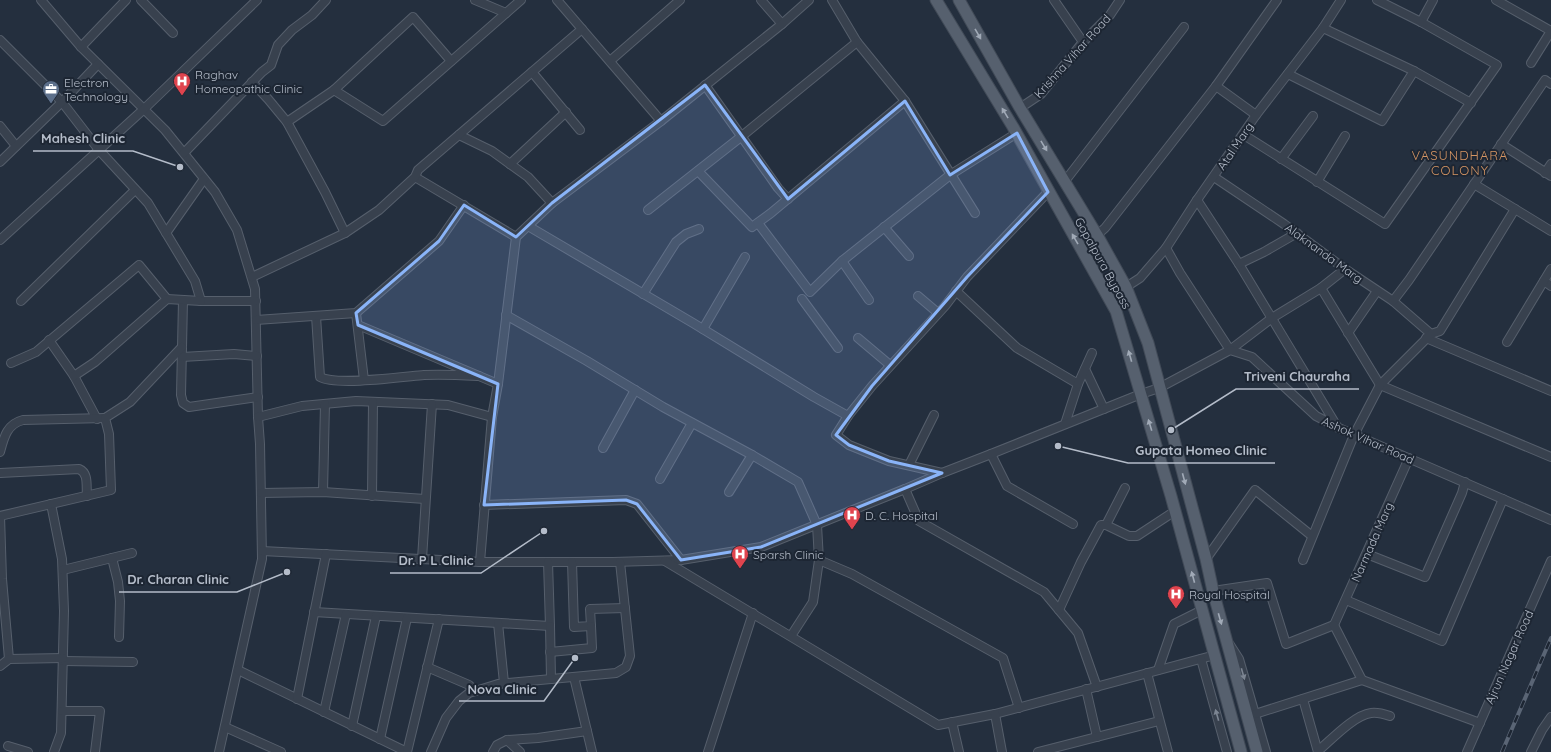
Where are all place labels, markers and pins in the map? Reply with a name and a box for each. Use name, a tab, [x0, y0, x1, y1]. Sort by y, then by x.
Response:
place label: Raghav Homeopathic Clinic	[195, 67, 302, 96]
hospital icon: Raghav Homeopathic Clinic	[172, 71, 192, 96]
place label: Electron Technology	[64, 75, 128, 104]
office icon: Electron Technology	[41, 79, 61, 104]
callout: Mahesh Clinic	[33, 126, 133, 151]
callout: Triveni Chauraha	[1236, 364, 1359, 389]
callout: Gupata Homeo Clinic	[1128, 438, 1275, 463]
hospital icon: D. C. Hospital	[842, 505, 862, 530]
place label: D. C. Hospital	[865, 508, 938, 523]
hospital icon: Sparsh Clinic	[730, 544, 750, 569]
place label: Sparsh Clinic	[753, 547, 824, 562]
callout: Dr. P L Clinic	[390, 548, 481, 573]
callout: Dr. Charan Clinic	[119, 567, 237, 592]
hospital icon: Royal Hospital	[1166, 584, 1186, 609]
place label: Royal Hospital	[1189, 587, 1270, 602]
callout: Nova Clinic	[459, 676, 544, 701]

